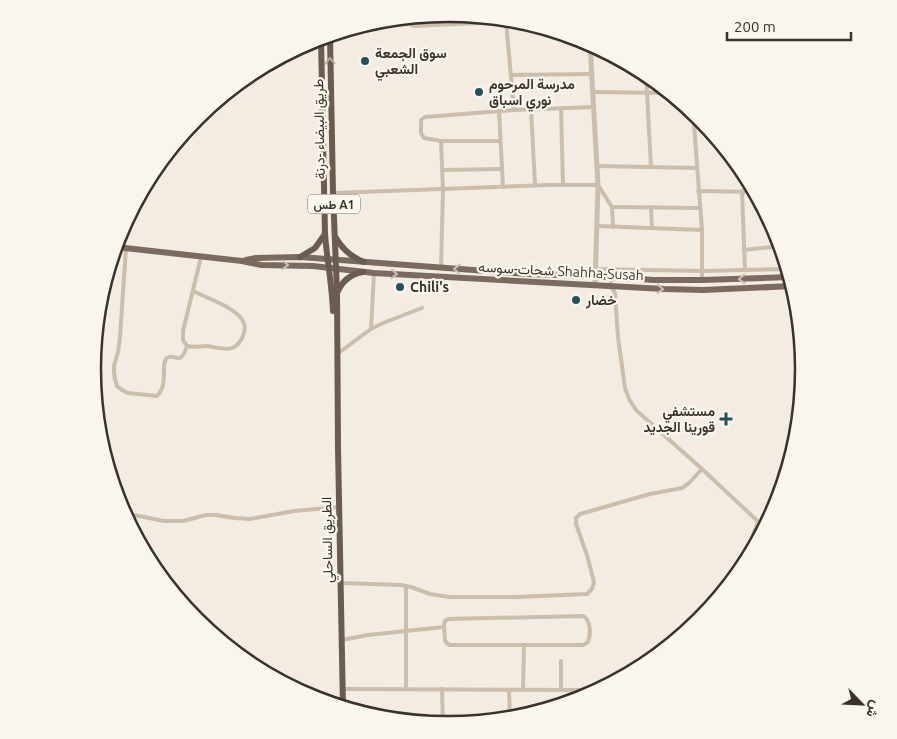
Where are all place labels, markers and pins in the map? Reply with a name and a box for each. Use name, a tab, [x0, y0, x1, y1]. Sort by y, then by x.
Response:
place label: سوق الجمعة الشعبي	[375, 45, 447, 81]
marker: سوق الجمعة الشعبي	[359, 55, 371, 67]
place label: مدرسة المرحوم نوري اسباق	[489, 76, 575, 112]
marker: مدرسة المرحوم نوري اسباق	[473, 86, 485, 98]
place label: Chili's	[410, 279, 450, 295]
marker: Chili's	[394, 281, 406, 293]
place label: خضار	[585, 292, 617, 309]
marker: خضار	[570, 294, 582, 306]
place label: مستشفي قورينا الجديد	[644, 403, 715, 436]
marker: مستشفي قورينا الجديد	[719, 412, 733, 426]

